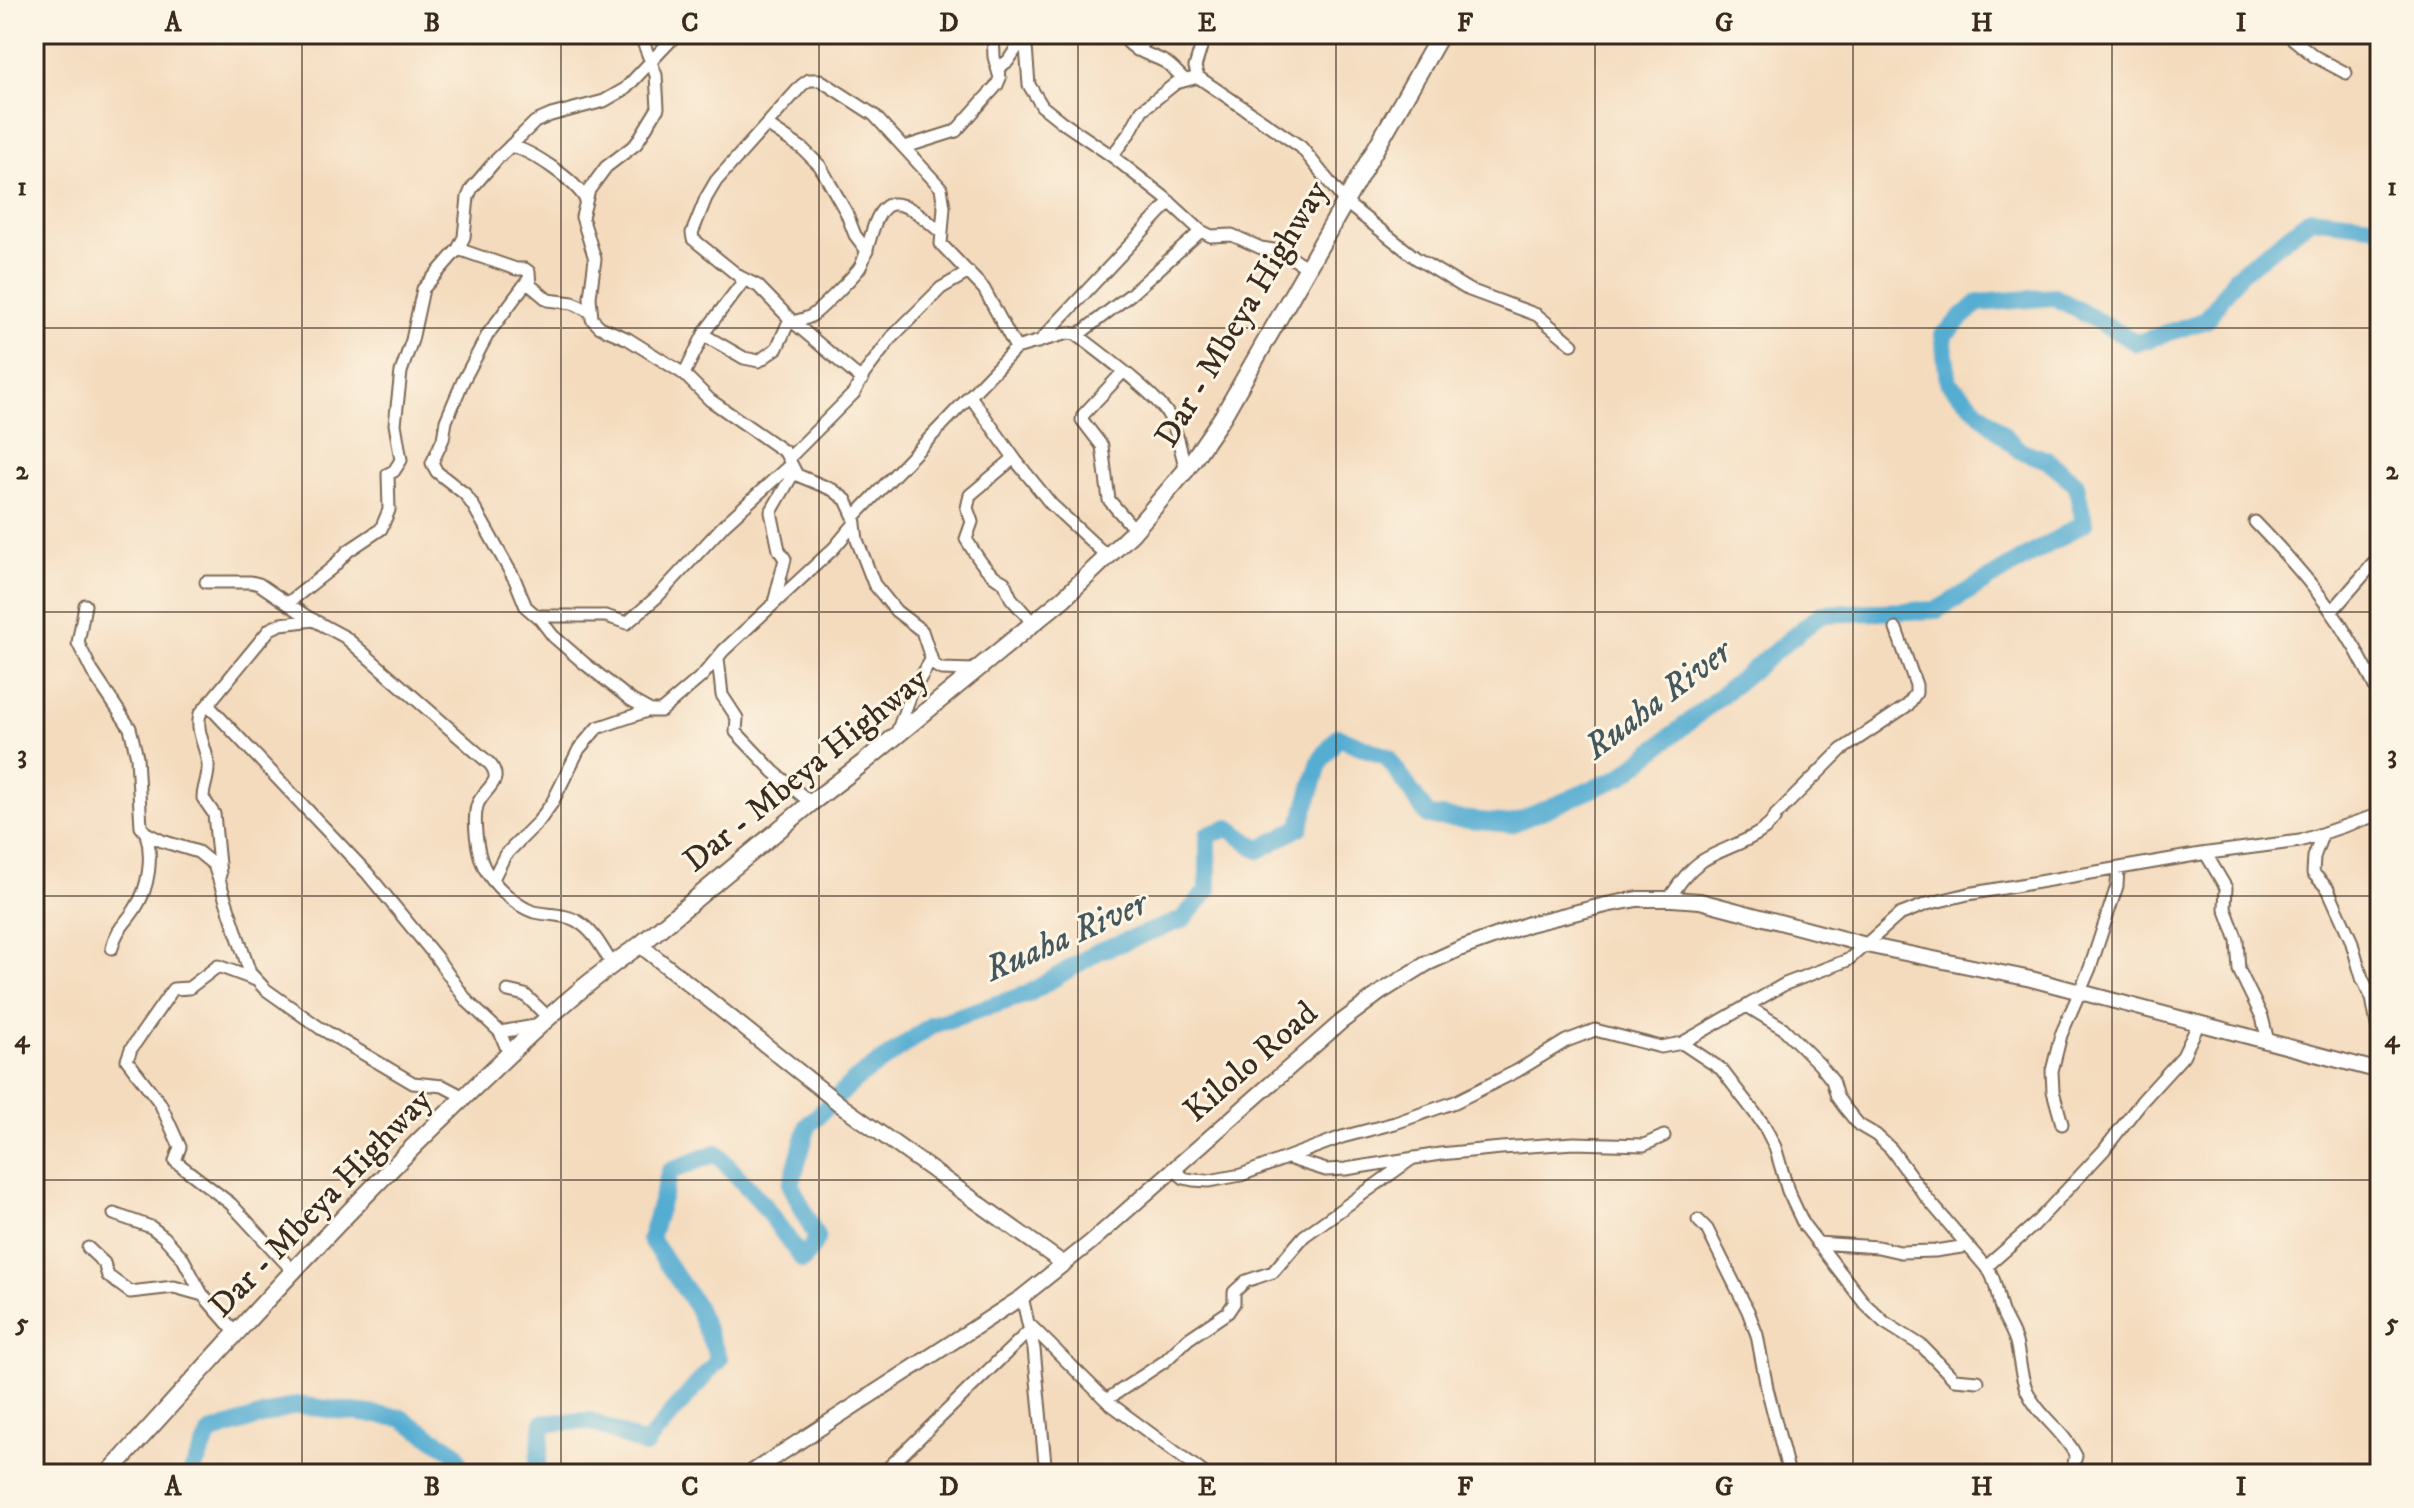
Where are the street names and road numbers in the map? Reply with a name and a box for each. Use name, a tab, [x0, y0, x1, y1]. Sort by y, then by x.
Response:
street label: Dar - Mbeya Highway	[1146, 172, 1339, 455]
street label: Dar - Mbeya Highway	[675, 658, 938, 882]
street label: Kilolo Road	[1176, 993, 1326, 1131]
street label: Dar - Mbeya Highway	[201, 1079, 442, 1327]

